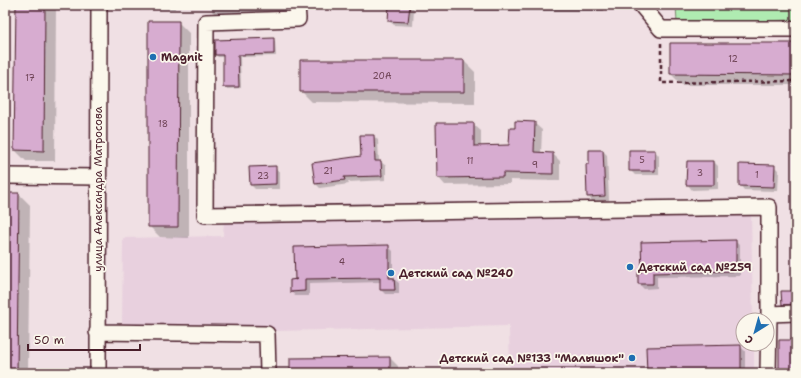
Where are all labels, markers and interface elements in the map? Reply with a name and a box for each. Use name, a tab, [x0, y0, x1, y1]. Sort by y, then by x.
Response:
place label: Magnit	[161, 50, 204, 65]
marker: Magnit	[148, 52, 158, 62]
house number: 12	[728, 53, 738, 65]
house number: 20А	[373, 70, 392, 82]
house number: 17	[25, 72, 35, 84]
street label: улица Александра Матросова	[91, 106, 106, 272]
house number: 18	[158, 118, 168, 130]
house number: 5	[639, 154, 645, 166]
house number: 11	[466, 155, 474, 167]
house number: 9	[532, 159, 538, 171]
house number: 21	[323, 165, 333, 177]
house number: 3	[697, 167, 703, 179]
house number: 1	[755, 169, 759, 181]
house number: 23	[257, 170, 269, 182]
house number: 4	[339, 256, 345, 268]
place label: Детский сад №259	[638, 260, 752, 275]
marker: Детский сад №259	[625, 262, 635, 272]
place label: Детский сад №240	[399, 266, 513, 281]
marker: Детский сад №240	[386, 268, 396, 278]
north arrow	[735, 312, 775, 352]
scale bar	[28, 326, 140, 352]
text: С	[742, 331, 756, 348]
text: 50 m	[34, 332, 64, 348]
place label: Детский сад №133 "Малышок"	[440, 351, 624, 366]
marker: Детский сад №133 "Малышок"	[627, 353, 637, 363]

